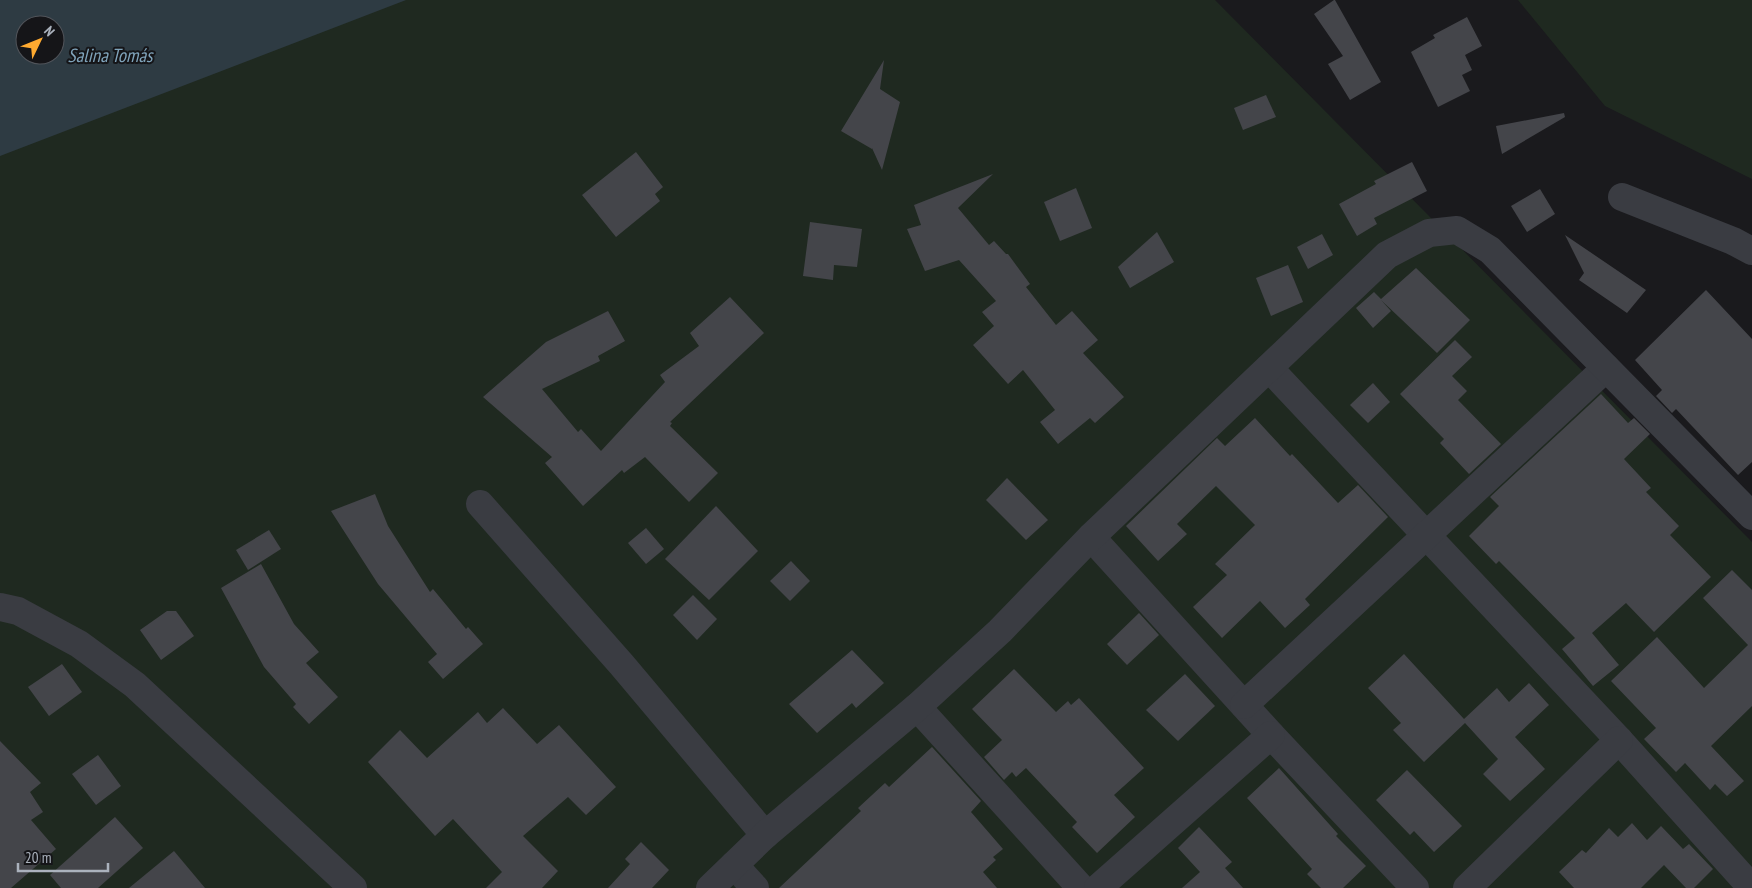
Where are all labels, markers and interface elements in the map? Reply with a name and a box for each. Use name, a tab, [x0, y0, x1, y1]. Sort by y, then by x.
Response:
north arrow	[15, 15, 65, 65]
text: N	[40, 22, 59, 40]
water label: Salina Tomás	[68, 43, 154, 67]
scale bar	[18, 840, 108, 872]
text: 20 m	[25, 848, 51, 867]

